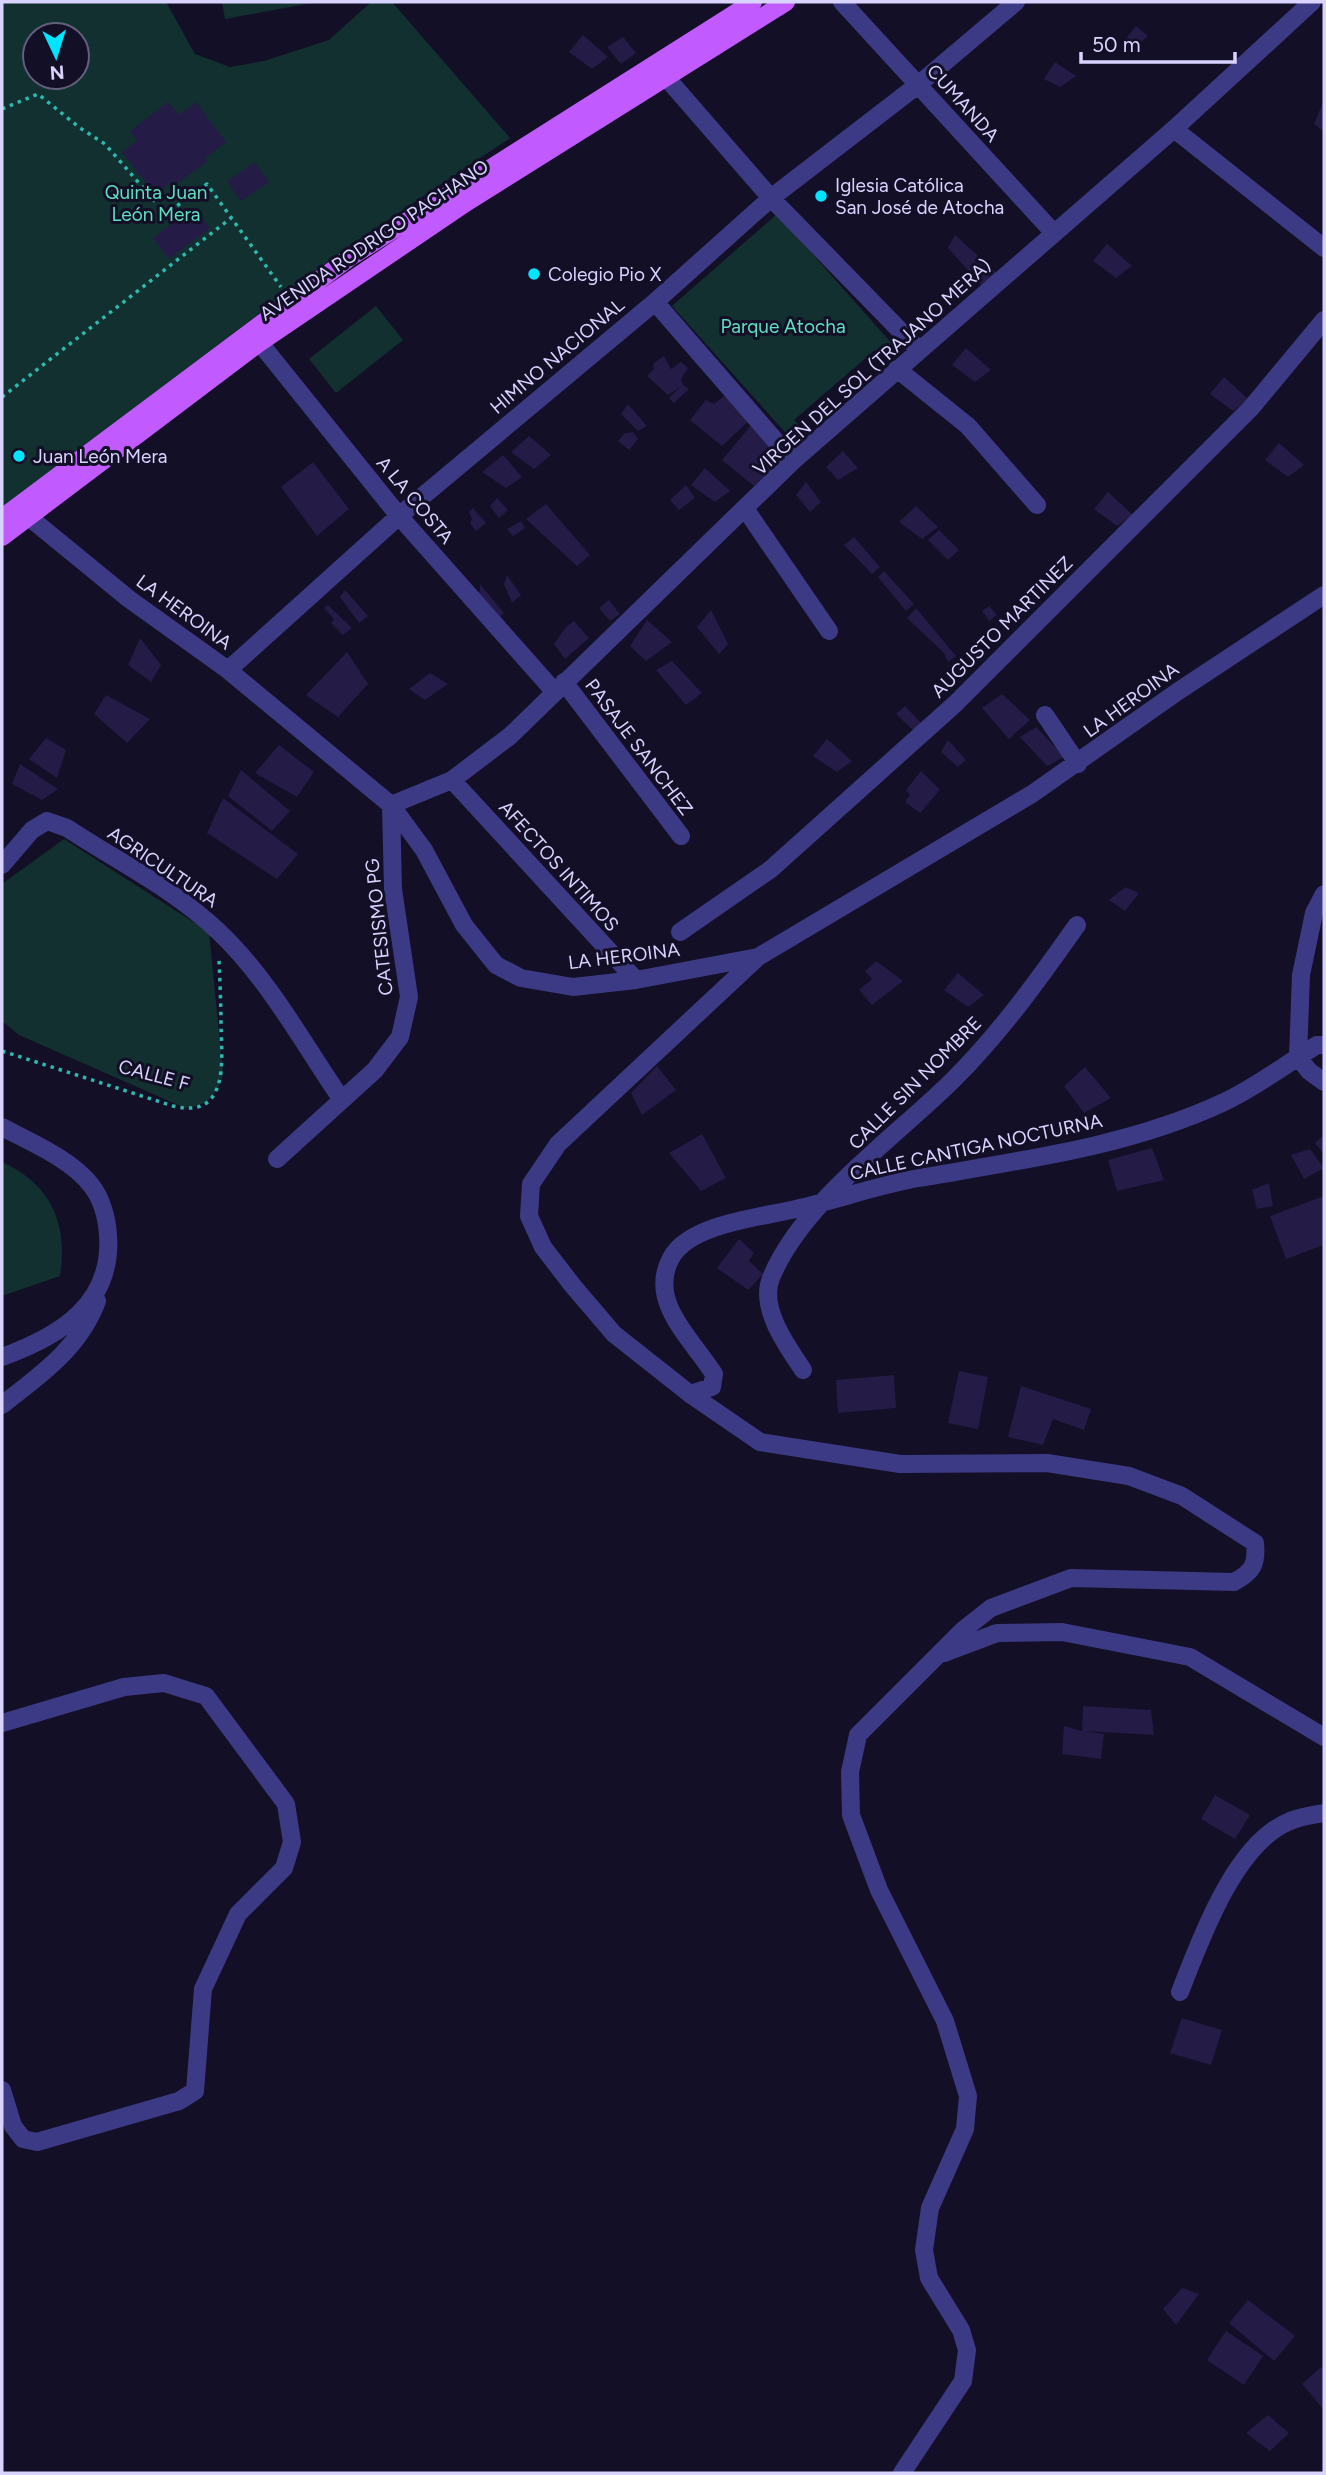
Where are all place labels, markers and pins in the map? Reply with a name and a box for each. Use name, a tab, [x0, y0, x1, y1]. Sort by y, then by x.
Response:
place label: Iglesia Católica San José de Atocha	[835, 174, 1004, 219]
marker: Iglesia Católica San José de Atocha	[813, 188, 829, 204]
place label: Colegio Pio X	[548, 263, 662, 286]
marker: Colegio Pio X	[526, 266, 542, 282]
place label: Juan León Mera	[33, 445, 168, 468]
marker: Juan León Mera	[11, 448, 27, 464]

